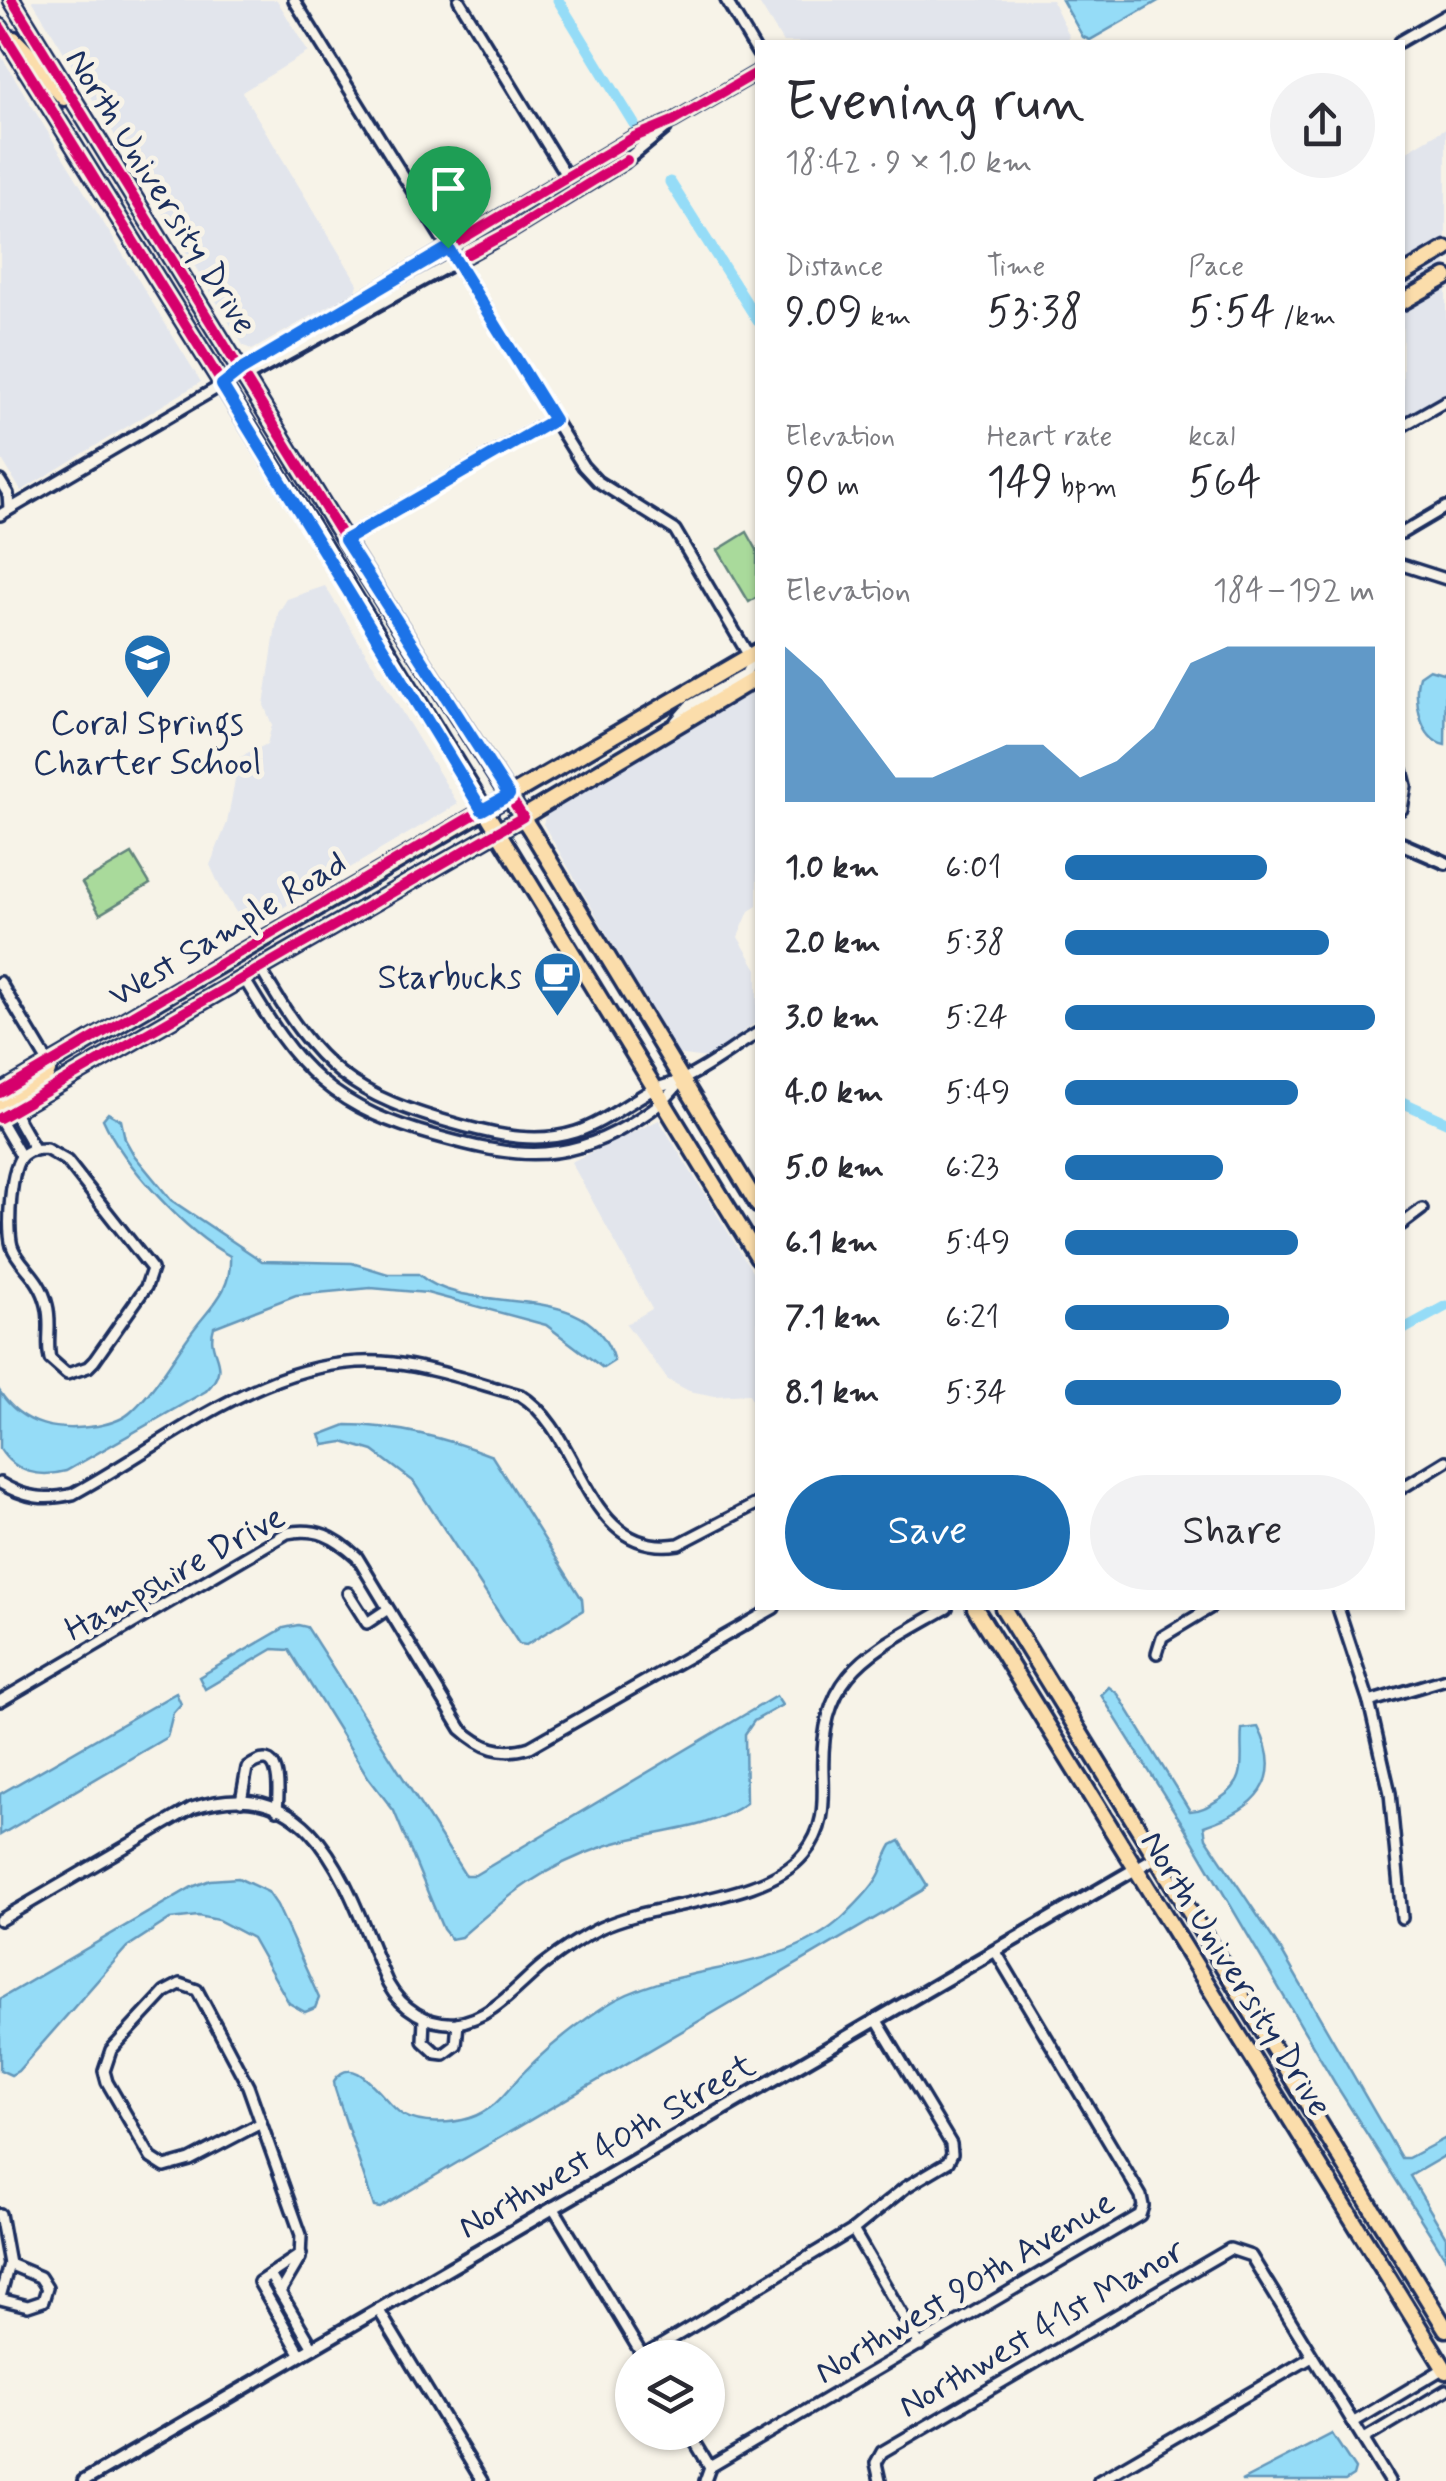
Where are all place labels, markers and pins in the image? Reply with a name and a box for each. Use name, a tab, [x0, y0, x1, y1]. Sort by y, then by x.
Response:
pin	[406, 146, 491, 249]
school or university icon: Coral Springs Charter School	[121, 632, 173, 700]
place label: Coral Springs Charter School	[33, 701, 261, 787]
cafe icon: Starbucks	[531, 950, 583, 1018]
place label: Starbucks	[378, 955, 522, 1001]

